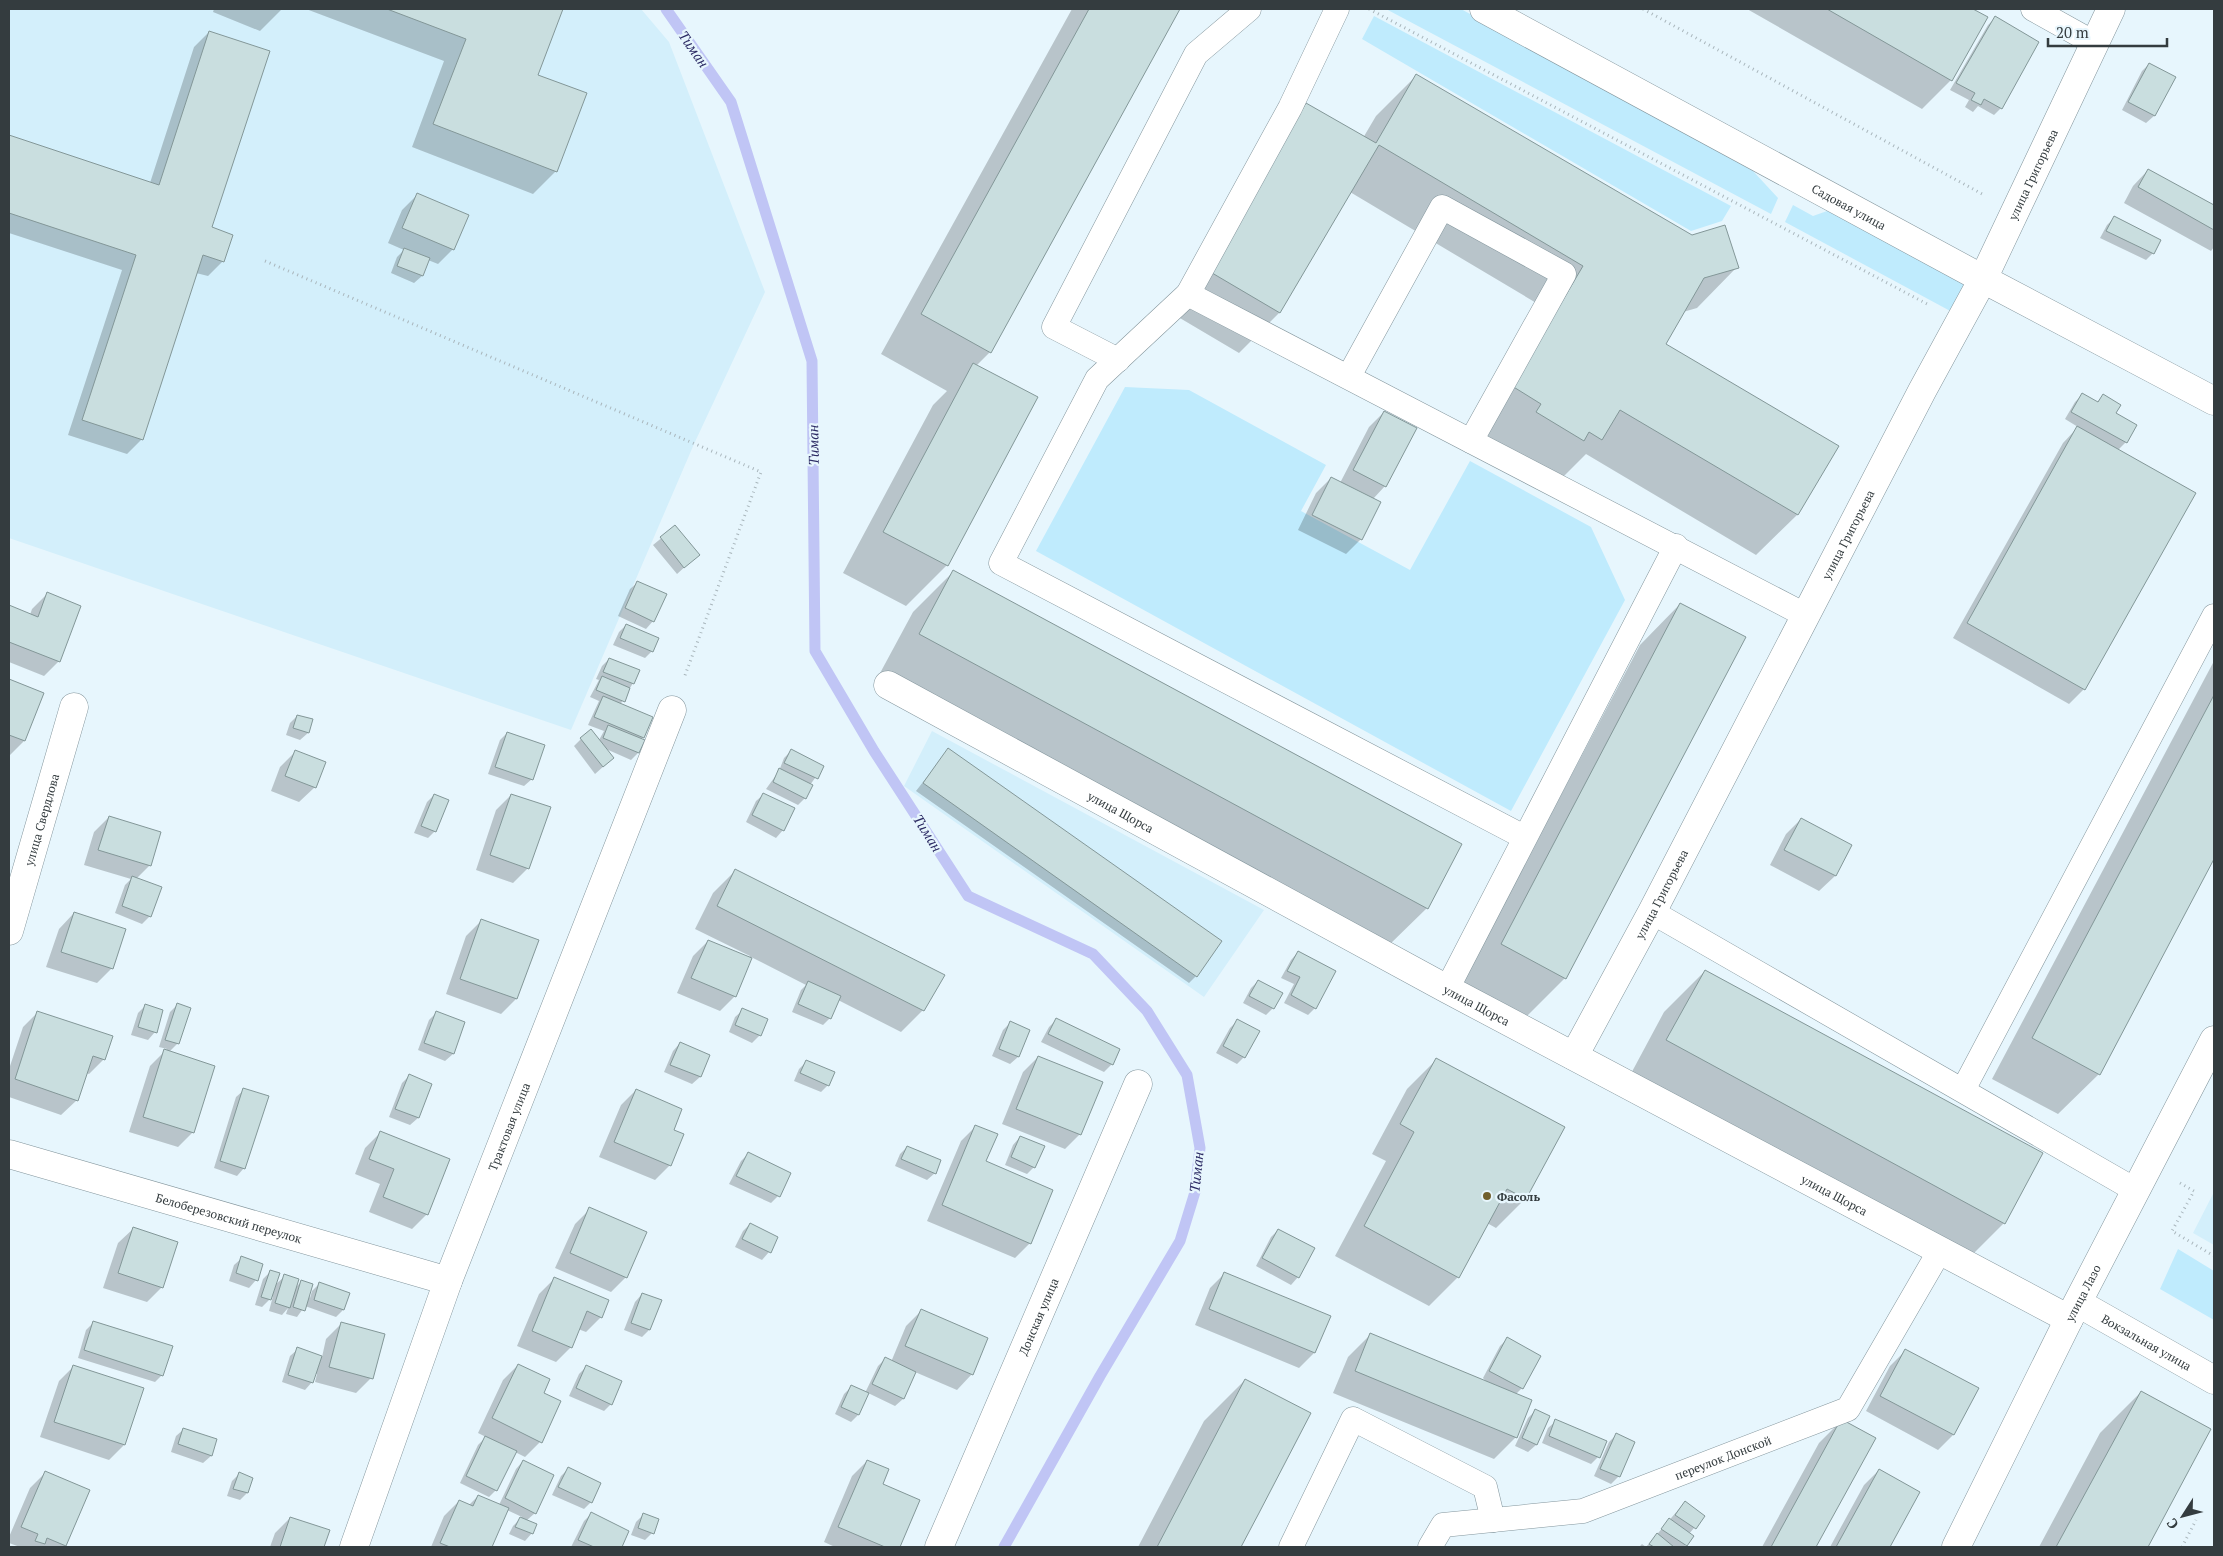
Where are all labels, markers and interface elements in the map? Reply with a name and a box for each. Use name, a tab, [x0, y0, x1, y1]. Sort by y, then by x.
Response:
scale bar	[2048, 15, 2167, 47]
text: 20 m	[2056, 22, 2089, 42]
water label: Тиман	[674, 27, 714, 71]
street label: улица Григорьева	[2004, 126, 2061, 223]
street label: Садовая улица	[1809, 180, 1889, 233]
water label: Тиман	[803, 424, 823, 466]
street label: улица Григорьева	[1818, 487, 1877, 583]
street label: улица Свердлова	[21, 772, 62, 868]
street label: улица Щорса	[1084, 787, 1156, 836]
water label: Тиман	[909, 811, 947, 856]
street label: улица Григорьева	[1631, 847, 1691, 942]
street label: улица Щорса	[1440, 981, 1512, 1028]
street label: Трактовая улица	[484, 1080, 533, 1173]
water label: Тиман	[1184, 1150, 1208, 1193]
street label: улица Щорса	[1798, 1170, 1870, 1218]
street label: Белоберезовский переулок	[154, 1189, 304, 1246]
place label: Фасоль	[1497, 1189, 1540, 1204]
marker: Фасоль	[1481, 1190, 1493, 1202]
street label: улица Лазо	[2061, 1261, 2104, 1325]
street label: Донская улица	[1015, 1275, 1061, 1357]
street label: Вокзальная улица	[2099, 1311, 2194, 1373]
street label: переулок Донской	[1672, 1432, 1773, 1483]
north arrow	[2158, 1491, 2208, 1541]
text: С	[2162, 1515, 2182, 1533]

